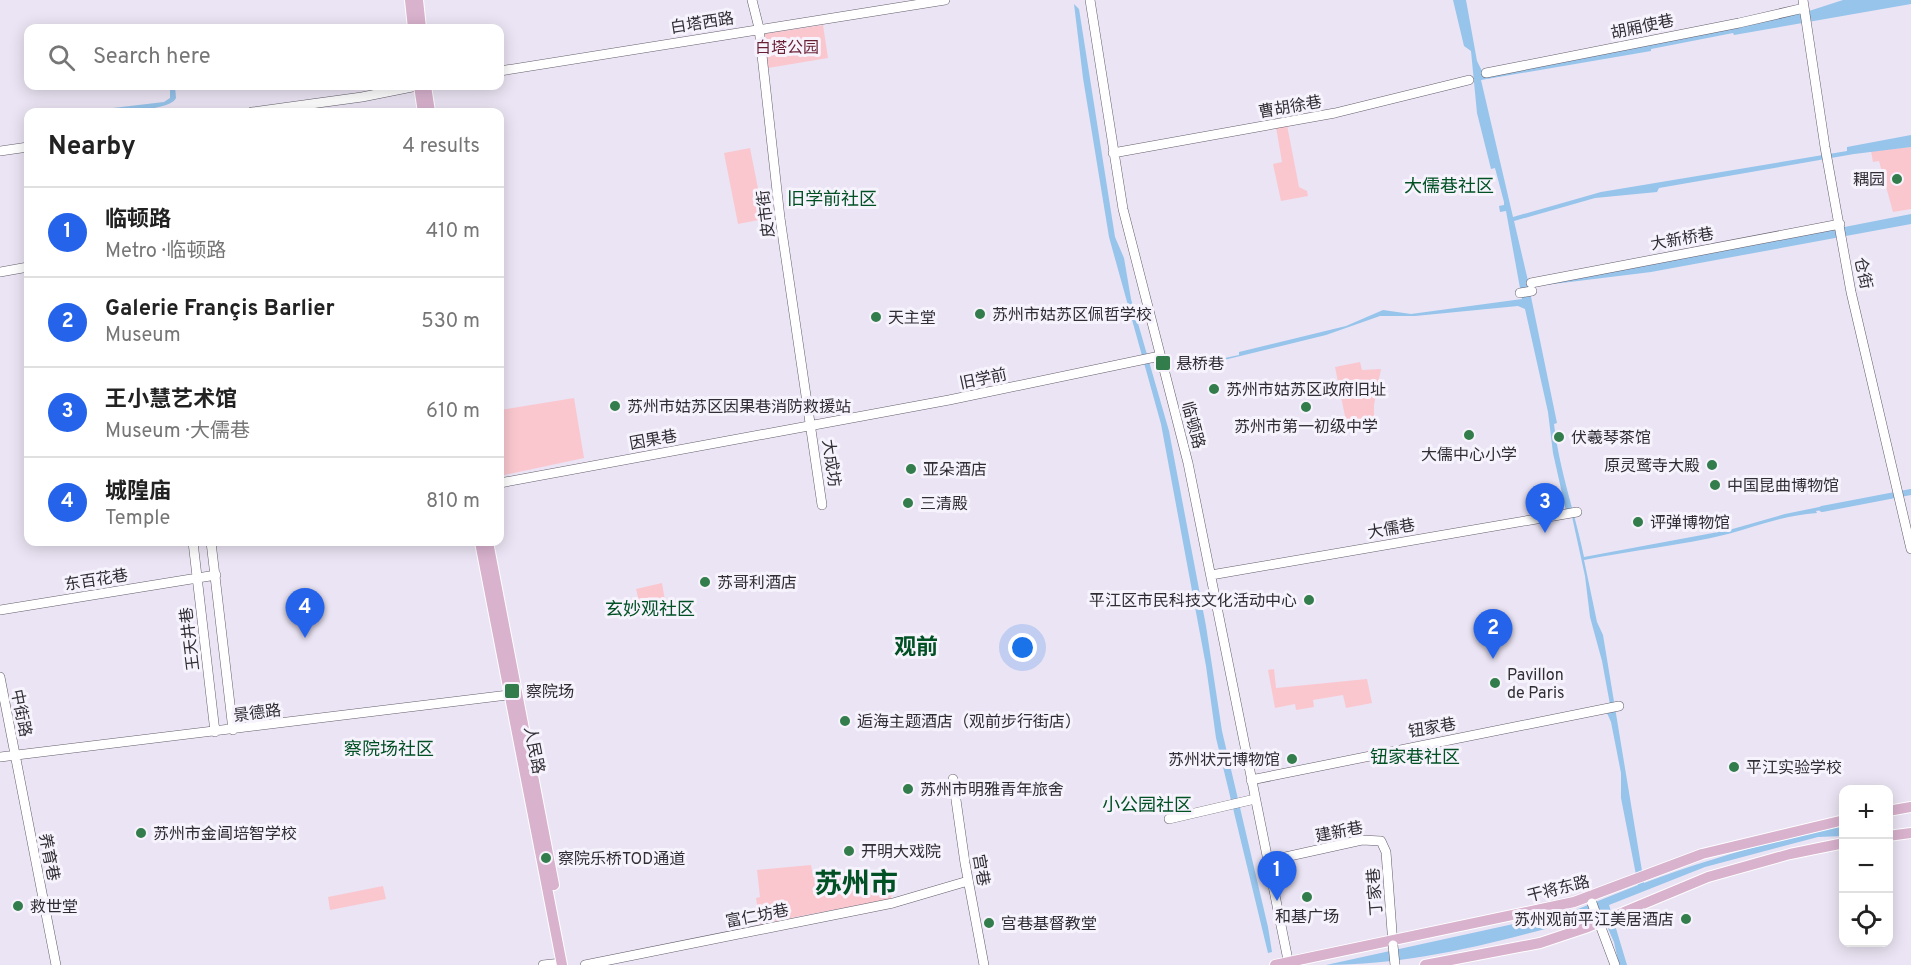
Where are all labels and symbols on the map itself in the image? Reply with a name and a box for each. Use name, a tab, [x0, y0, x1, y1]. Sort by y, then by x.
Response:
street label: 白塔西路	[669, 9, 735, 39]
street label: 胡厢使巷	[1609, 12, 1676, 44]
park label: 白塔公园	[755, 39, 819, 59]
street label: 曹胡徐巷	[1257, 93, 1324, 123]
place label: 耦园	[1853, 171, 1885, 191]
marker: 耦园	[1890, 172, 1904, 186]
district label: 大儒巷社区	[1404, 176, 1494, 199]
street label: 皮市街	[754, 189, 780, 239]
district label: 旧学前社区	[787, 189, 877, 212]
street label: 大新桥巷	[1649, 225, 1716, 255]
street label: 仓街	[1849, 256, 1875, 291]
place label: 苏州市姑苏区佩哲学校	[992, 306, 1152, 326]
marker: 苏州市姑苏区佩哲学校	[973, 307, 987, 321]
place label: 天主堂	[888, 309, 936, 329]
marker: 天主堂	[869, 310, 883, 324]
marker: 悬桥巷	[1154, 354, 1172, 372]
place label: 悬桥巷	[1176, 355, 1224, 375]
street label: 旧学前	[958, 365, 1009, 395]
place label: 苏州市姑苏区政府旧址	[1226, 381, 1386, 401]
marker: 苏州市姑苏区政府旧址	[1207, 382, 1221, 396]
place label: 苏州市姑苏区因果巷消防救援站	[627, 398, 851, 418]
marker: 苏州市姑苏区因果巷消防救援站	[608, 399, 622, 413]
street label: 临顿路	[1176, 400, 1208, 451]
marker: 苏州市第一初级中学	[1299, 400, 1313, 414]
place label: 苏州市第一初级中学	[1234, 417, 1378, 438]
street label: 因果巷	[628, 427, 679, 455]
marker: 大儒中心小学	[1462, 428, 1476, 442]
place label: 伏羲琴茶馆	[1571, 429, 1651, 449]
marker: 伏羲琴茶馆	[1552, 430, 1566, 444]
street label: 大成坊	[817, 438, 843, 488]
place label: 大儒中心小学	[1421, 446, 1517, 466]
place label: 原灵鹫寺大殿	[1604, 457, 1700, 477]
marker: 原灵鹫寺大殿	[1705, 458, 1719, 472]
place label: 亚朵酒店	[923, 461, 987, 481]
marker: 亚朵酒店	[904, 462, 918, 476]
place label: 中国昆曲博物馆	[1727, 477, 1839, 497]
marker: 中国昆曲博物馆	[1708, 478, 1722, 492]
pin: 3	[1526, 484, 1564, 533]
place label: 三清殿	[920, 495, 968, 515]
marker: 三清殿	[901, 496, 915, 510]
place label: 评弹博物馆	[1650, 514, 1730, 534]
marker: 评弹博物馆	[1631, 515, 1645, 529]
street label: 大儒巷	[1366, 516, 1417, 544]
street label: 东百花巷	[63, 566, 129, 596]
place label: 苏哥利酒店	[717, 574, 797, 594]
marker: 苏哥利酒店	[698, 575, 712, 589]
pin: 4	[286, 588, 324, 638]
place label: 平江区市民科技文化活动中心	[1089, 592, 1297, 612]
marker: 平江区市民科技文化活动中心	[1302, 593, 1316, 607]
district label: 玄妙观社区	[605, 599, 695, 622]
street label: 王天井巷	[177, 606, 205, 672]
pin: 2	[1474, 610, 1512, 659]
your location	[1008, 633, 1037, 662]
district label: 观前	[894, 635, 938, 662]
place label: Pavillon de Paris	[1507, 666, 1564, 704]
marker: Pavillon de Paris	[1488, 676, 1502, 690]
marker: 察院场	[503, 682, 521, 700]
place label: 察院场	[526, 683, 574, 703]
street label: 中街路	[6, 688, 34, 739]
street label: 景德路	[232, 701, 282, 727]
place label: 逅海主题酒店（观前步行街店）	[857, 713, 1081, 733]
marker: 逅海主题酒店（观前步行街店）	[838, 714, 852, 728]
street label: 钮家巷	[1407, 715, 1458, 743]
street label: 人民路	[519, 725, 547, 776]
district label: 察院场社区	[344, 739, 434, 762]
district label: 钮家巷社区	[1370, 747, 1460, 770]
place label: 苏州状元博物馆	[1168, 751, 1280, 771]
marker: 苏州状元博物馆	[1285, 752, 1299, 766]
place label: 平江实验学校	[1746, 759, 1842, 779]
marker: 平江实验学校	[1727, 760, 1741, 774]
place label: 苏州市明雅青年旅舍	[920, 781, 1064, 801]
marker: 苏州市明雅青年旅舍	[901, 782, 915, 796]
district label: 小公园社区	[1102, 795, 1192, 818]
street label: 建新巷	[1314, 819, 1365, 847]
place label: 苏州市金阊培智学校	[153, 825, 297, 845]
marker: 苏州市金阊培智学校	[134, 826, 148, 840]
street label: 养育巷	[34, 832, 62, 883]
place label: 开明大戏院	[861, 843, 941, 863]
marker: 开明大戏院	[842, 844, 856, 858]
place label: 察院乐桥TOD通道	[558, 850, 685, 870]
marker: 察院乐桥TOD通道	[539, 851, 553, 865]
pin: 1	[1258, 852, 1296, 901]
street label: 宫巷	[967, 853, 993, 888]
street label: 丁家巷	[1364, 867, 1388, 917]
district label: 苏州市	[814, 868, 898, 904]
street label: 干将东路	[1525, 872, 1592, 907]
marker: 和基广场	[1300, 890, 1314, 904]
place label: 救世堂	[30, 898, 78, 918]
marker: 救世堂	[11, 899, 25, 913]
street label: 富仁坊巷	[724, 901, 791, 933]
place label: 和基广场	[1275, 908, 1339, 928]
place label: 苏州观前平江美居酒店	[1514, 911, 1674, 931]
marker: 苏州观前平江美居酒店	[1679, 912, 1693, 926]
place label: 宫巷基督教堂	[1001, 915, 1097, 935]
marker: 宫巷基督教堂	[982, 916, 996, 930]

